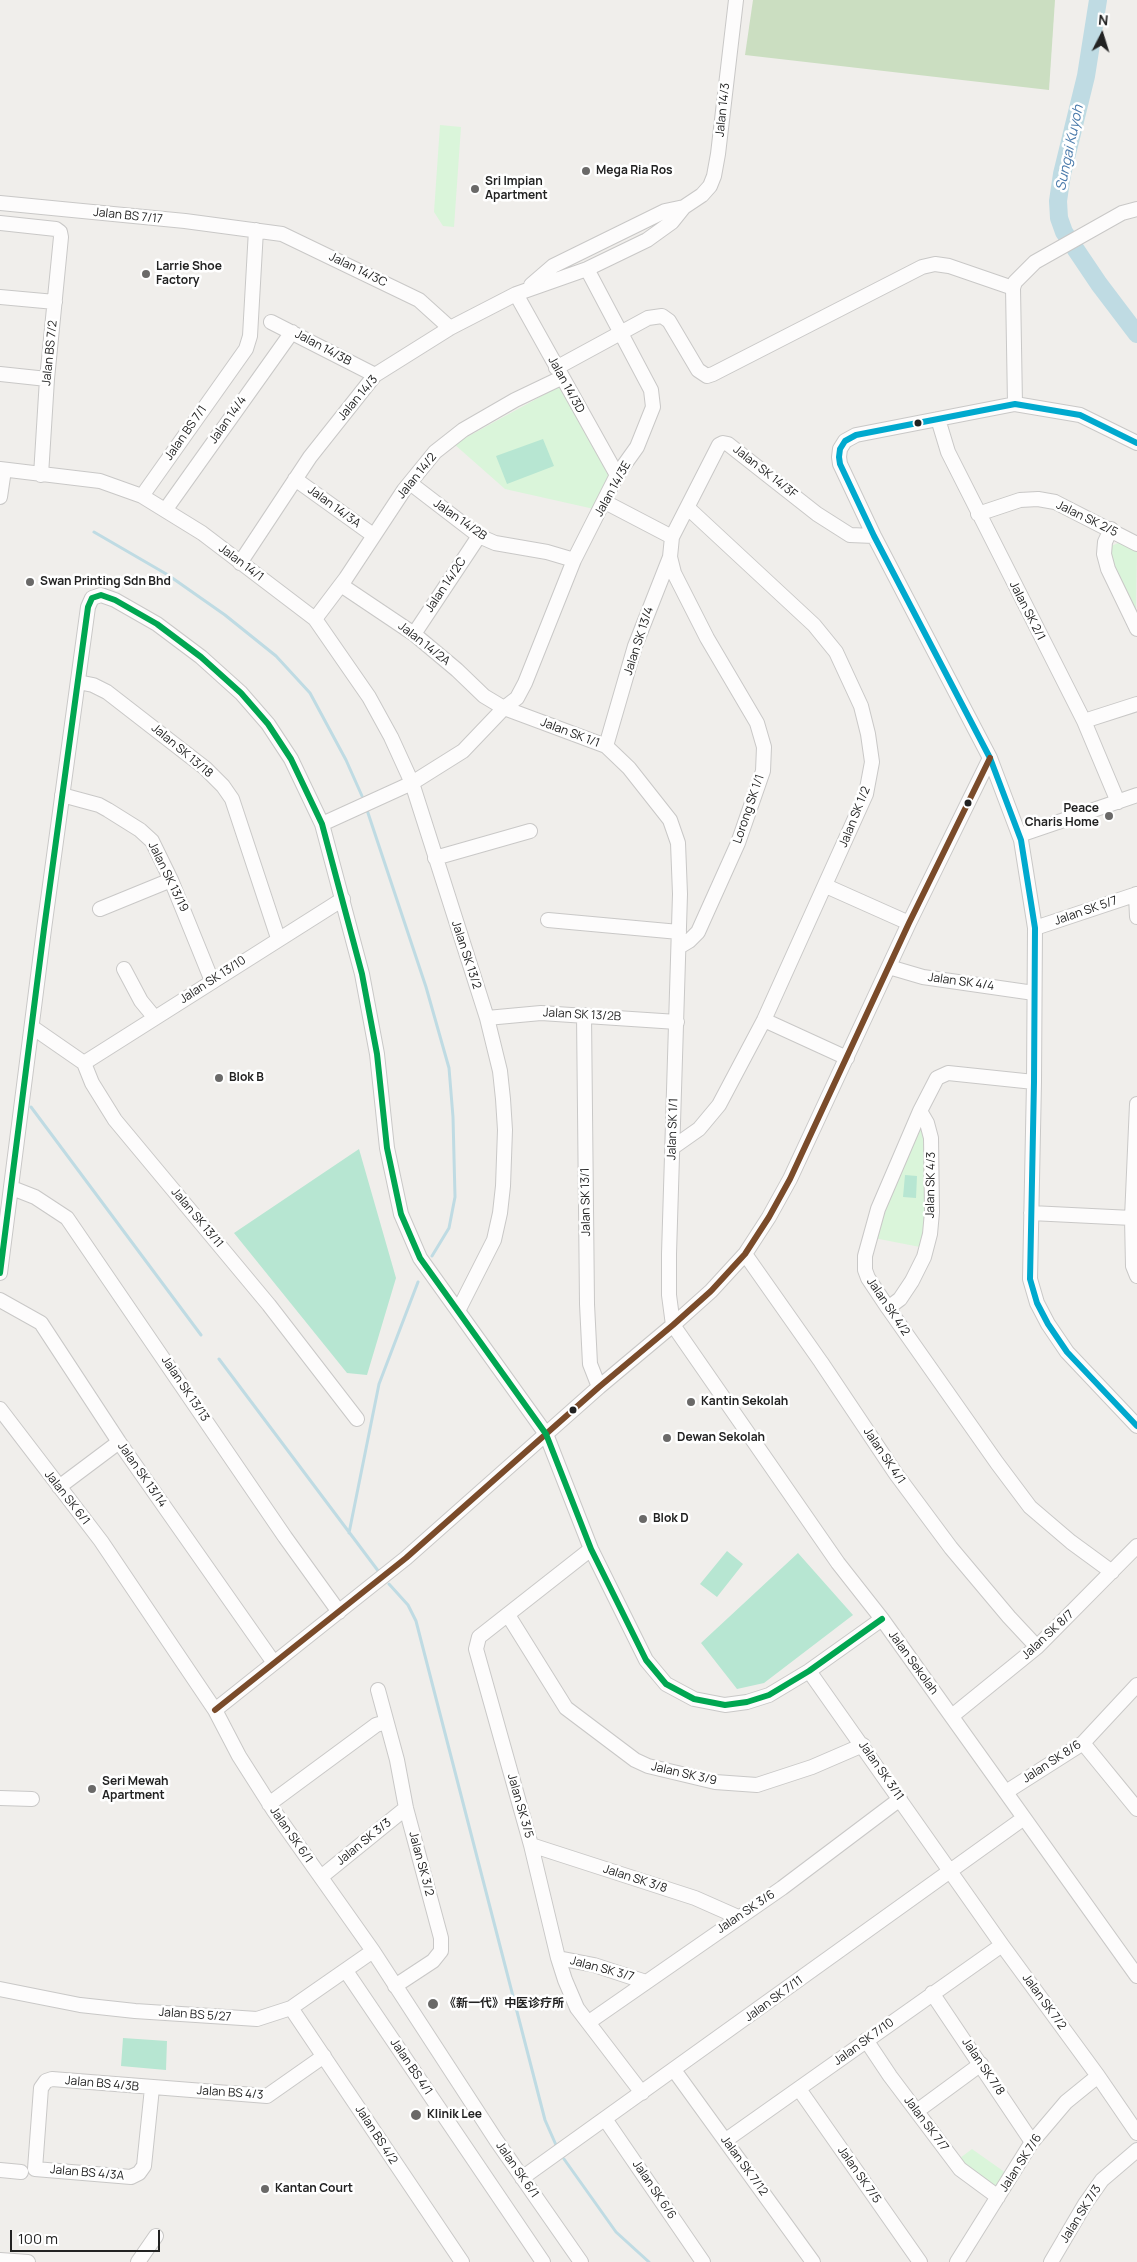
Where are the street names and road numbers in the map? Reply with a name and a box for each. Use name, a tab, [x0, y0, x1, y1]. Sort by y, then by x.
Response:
street label: Jalan 14/3	[713, 82, 733, 138]
street label: Jalan BS 7/17	[93, 205, 163, 227]
street label: Jalan 14/3C	[327, 250, 389, 290]
street label: Jalan BS 7/2	[39, 319, 61, 387]
street label: Jalan 14/3B	[292, 327, 354, 369]
street label: Jalan 14/3D	[545, 354, 587, 416]
street label: Jalan 14/3	[335, 373, 381, 423]
street label: Jalan 14/4	[206, 393, 250, 447]
street label: Jalan BS 7/1	[162, 403, 210, 463]
street label: Jalan SK 14/3F	[730, 443, 800, 501]
street label: Jalan 14/2	[394, 450, 440, 502]
street label: Jalan 14/3E	[592, 459, 634, 519]
street label: Jalan 14/3A	[305, 483, 363, 531]
street label: Jalan 14/2B	[431, 496, 489, 544]
street label: Jalan SK 2/5	[1054, 498, 1120, 540]
street label: Jalan 14/1	[216, 542, 266, 584]
street label: Jalan 14/2C	[422, 555, 470, 615]
street label: Jalan SK 2/1	[1006, 579, 1048, 643]
street label: Jalan SK 13/4	[621, 605, 657, 677]
street label: Jalan 14/2A	[395, 619, 453, 669]
street label: Jalan SK 1/1	[538, 715, 602, 751]
street label: Jalan SK 13/18	[148, 721, 216, 781]
street label: Lorong SK 1/1	[730, 773, 768, 845]
street label: Jalan SK 1/2	[836, 784, 874, 850]
street label: Jalan SK 13/19	[145, 840, 191, 914]
street label: Jalan SK 5/7	[1053, 893, 1119, 929]
street label: Jalan SK 13/2	[448, 919, 484, 991]
street label: Jalan SK 13/10	[177, 953, 249, 1007]
street label: Jalan SK 4/4	[927, 970, 995, 994]
street label: Jalan SK 13/2B	[543, 1006, 621, 1024]
street label: Jalan SK 1/1	[665, 1098, 681, 1160]
street label: Jalan SK 4/3	[923, 1152, 939, 1218]
street label: Jalan SK 13/1	[578, 1167, 594, 1237]
street label: Jalan SK 13/11	[168, 1185, 226, 1251]
street label: Jalan SK 4/2	[863, 1275, 913, 1339]
street label: Jalan SK 13/13	[158, 1354, 212, 1424]
street label: Jalan SK 4/1	[860, 1425, 908, 1487]
street label: Jalan SK 13/14	[114, 1440, 170, 1510]
street label: Jalan SK 6/1	[41, 1468, 93, 1528]
street label: Jalan SK 8/7	[1019, 1607, 1077, 1663]
street label: Jalan Sekolah	[885, 1628, 941, 1698]
street label: Jalan SK 8/6	[1020, 1738, 1084, 1786]
street label: Jalan SK 3/11	[855, 1739, 907, 1803]
street label: Jalan SK 3/9	[650, 1759, 718, 1789]
street label: Jalan SK 3/5	[504, 1772, 536, 1840]
street label: Jalan SK 6/1	[266, 1804, 316, 1866]
street label: Jalan SK 3/3	[334, 1816, 394, 1868]
street label: Jalan SK 3/2	[405, 1830, 437, 1898]
street label: Jalan SK 3/8	[601, 1862, 669, 1896]
street label: Jalan SK 3/6	[714, 1887, 778, 1937]
street label: Jalan SK 3/7	[569, 1954, 635, 1984]
street label: Jalan SK 7/2	[1019, 1971, 1069, 2033]
street label: Jalan SK 7/11	[742, 1973, 806, 2025]
street label: Jalan BS 5/27	[158, 2005, 232, 2025]
street label: Jalan SK 7/10	[831, 2015, 897, 2069]
street label: Jalan BS 4/1	[387, 2036, 435, 2098]
street label: Jalan SK 7/8	[959, 2036, 1007, 2098]
street label: Jalan BS 4/3B	[64, 2074, 140, 2094]
street label: Jalan BS 4/3	[196, 2083, 264, 2103]
street label: Jalan SK 7/7	[901, 2094, 951, 2154]
street label: Jalan BS 4/2	[352, 2103, 400, 2167]
street label: Jalan SK 7/6	[997, 2131, 1045, 2195]
street label: Jalan SK 7/12	[718, 2133, 770, 2199]
street label: Jalan SK 6/1	[492, 2139, 542, 2201]
street label: Jalan SK 7/5	[834, 2144, 884, 2206]
street label: Jalan SK 6/6	[629, 2158, 679, 2222]
street label: Jalan BS 4/3A	[49, 2163, 125, 2183]
street label: Jalan SK 7/3	[1058, 2182, 1104, 2246]

